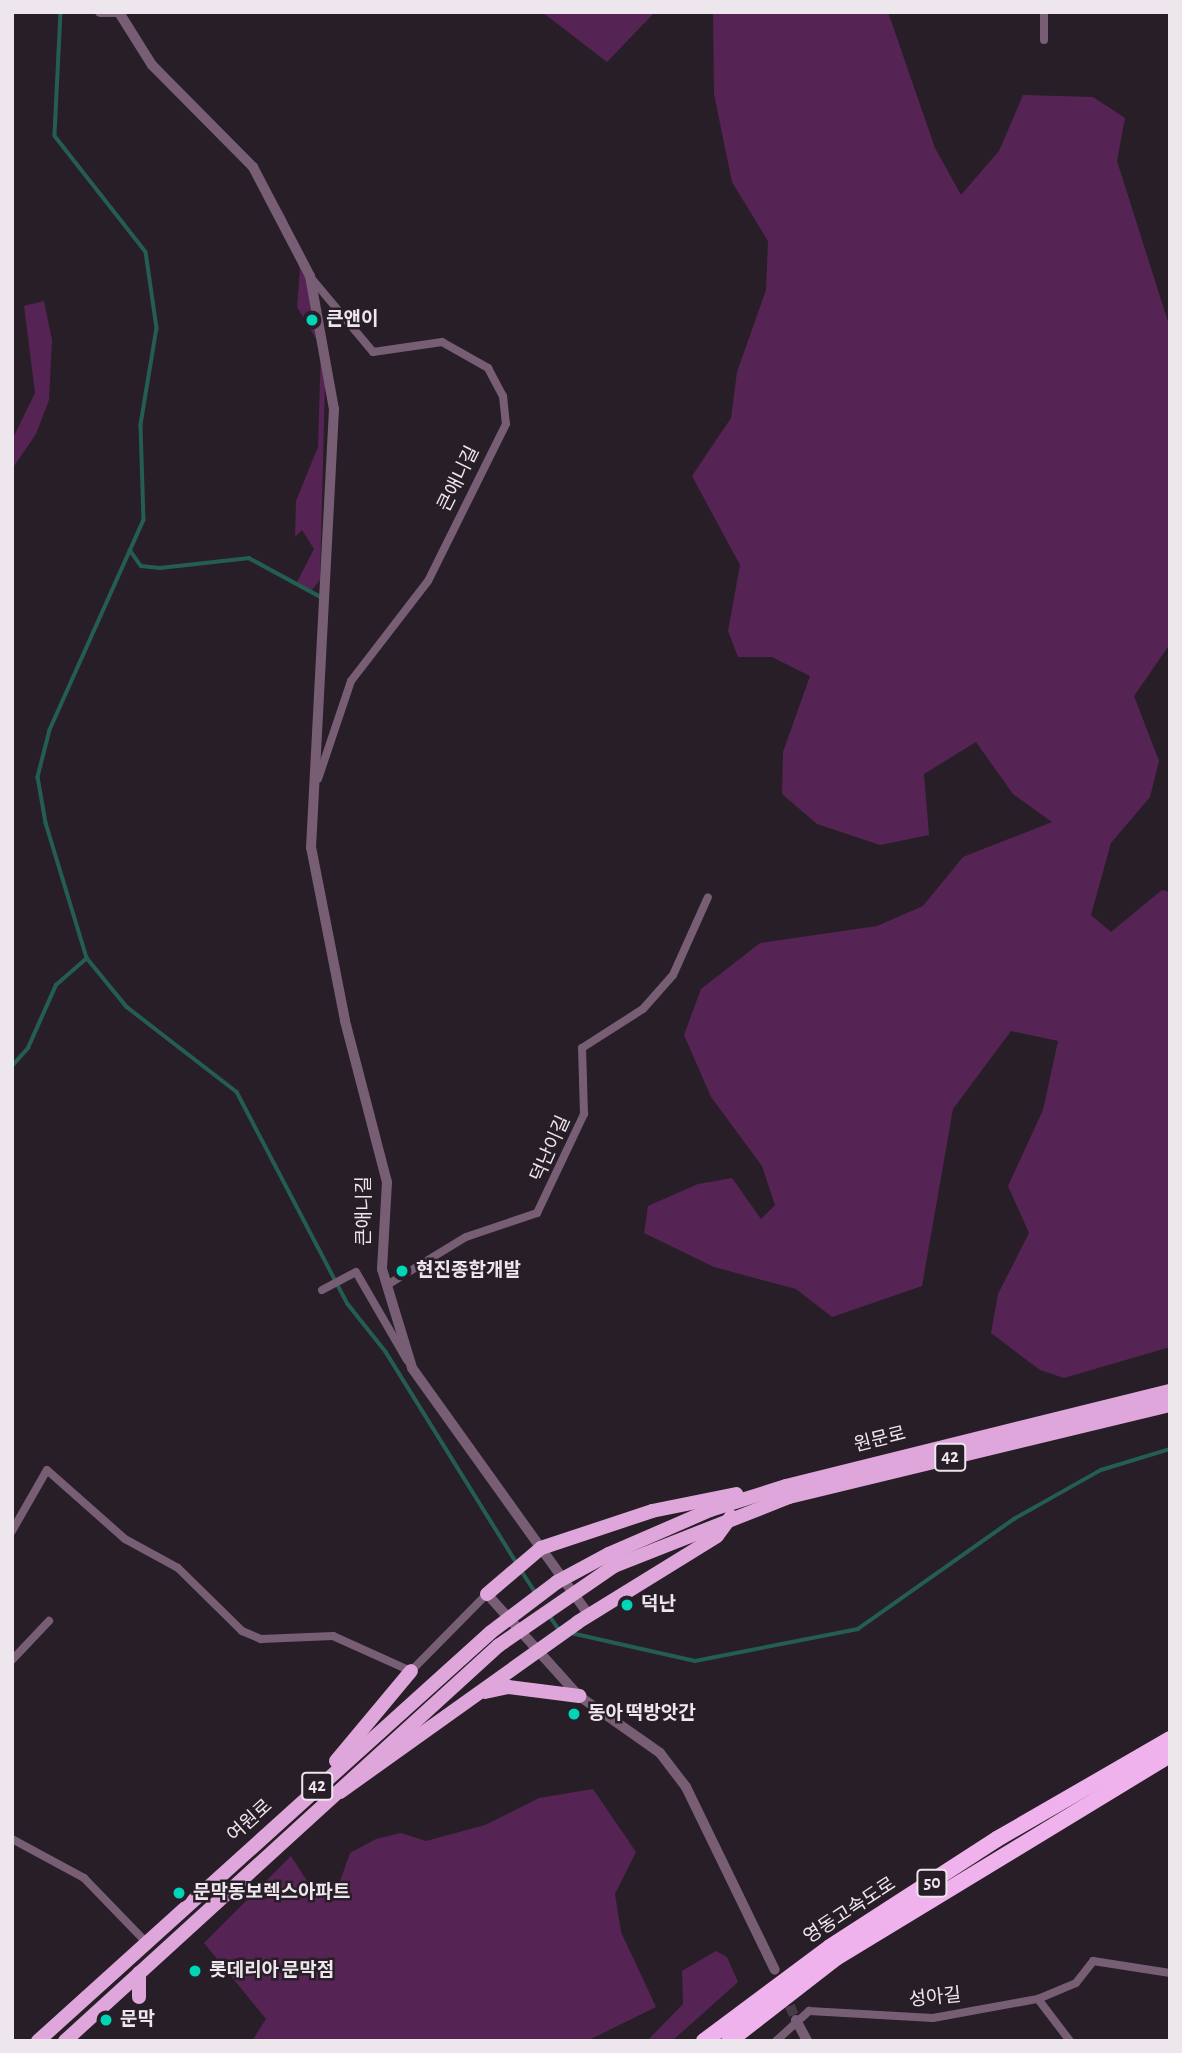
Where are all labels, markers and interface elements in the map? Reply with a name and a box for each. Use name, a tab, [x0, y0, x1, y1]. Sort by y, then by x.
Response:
place label: 큰앤이	[326, 309, 378, 331]
marker: 큰앤이	[304, 312, 320, 328]
street label: 큰애니길	[433, 443, 485, 515]
street label: 덕난이길	[526, 1112, 576, 1186]
street label: 큰애니길	[354, 1176, 376, 1246]
place label: 현진종합개발	[416, 1260, 521, 1282]
marker: 현진종합개발	[394, 1263, 410, 1279]
street label: 원문로	[852, 1423, 908, 1457]
road number: 42	[932, 1442, 968, 1472]
place label: 덕난	[641, 1594, 676, 1616]
marker: 덕난	[619, 1597, 635, 1613]
place label: 동아 떡방앗간	[588, 1703, 696, 1725]
marker: 동아 떡방앗간	[566, 1706, 582, 1722]
road number: 42	[300, 1772, 334, 1800]
street label: 여원로	[223, 1795, 277, 1847]
road number: 50	[916, 1868, 948, 1898]
street label: 영동고속도로	[800, 1873, 900, 1949]
place label: 문막동보렉스아파트	[193, 1882, 350, 1904]
marker: 문막동보렉스아파트	[171, 1885, 187, 1901]
place label: 롯데리아 문막점	[209, 1960, 334, 1982]
marker: 롯데리아 문막점	[187, 1963, 203, 1979]
street label: 성아길	[908, 1984, 962, 2012]
place label: 문막	[120, 2009, 155, 2031]
marker: 문막	[98, 2012, 114, 2028]

